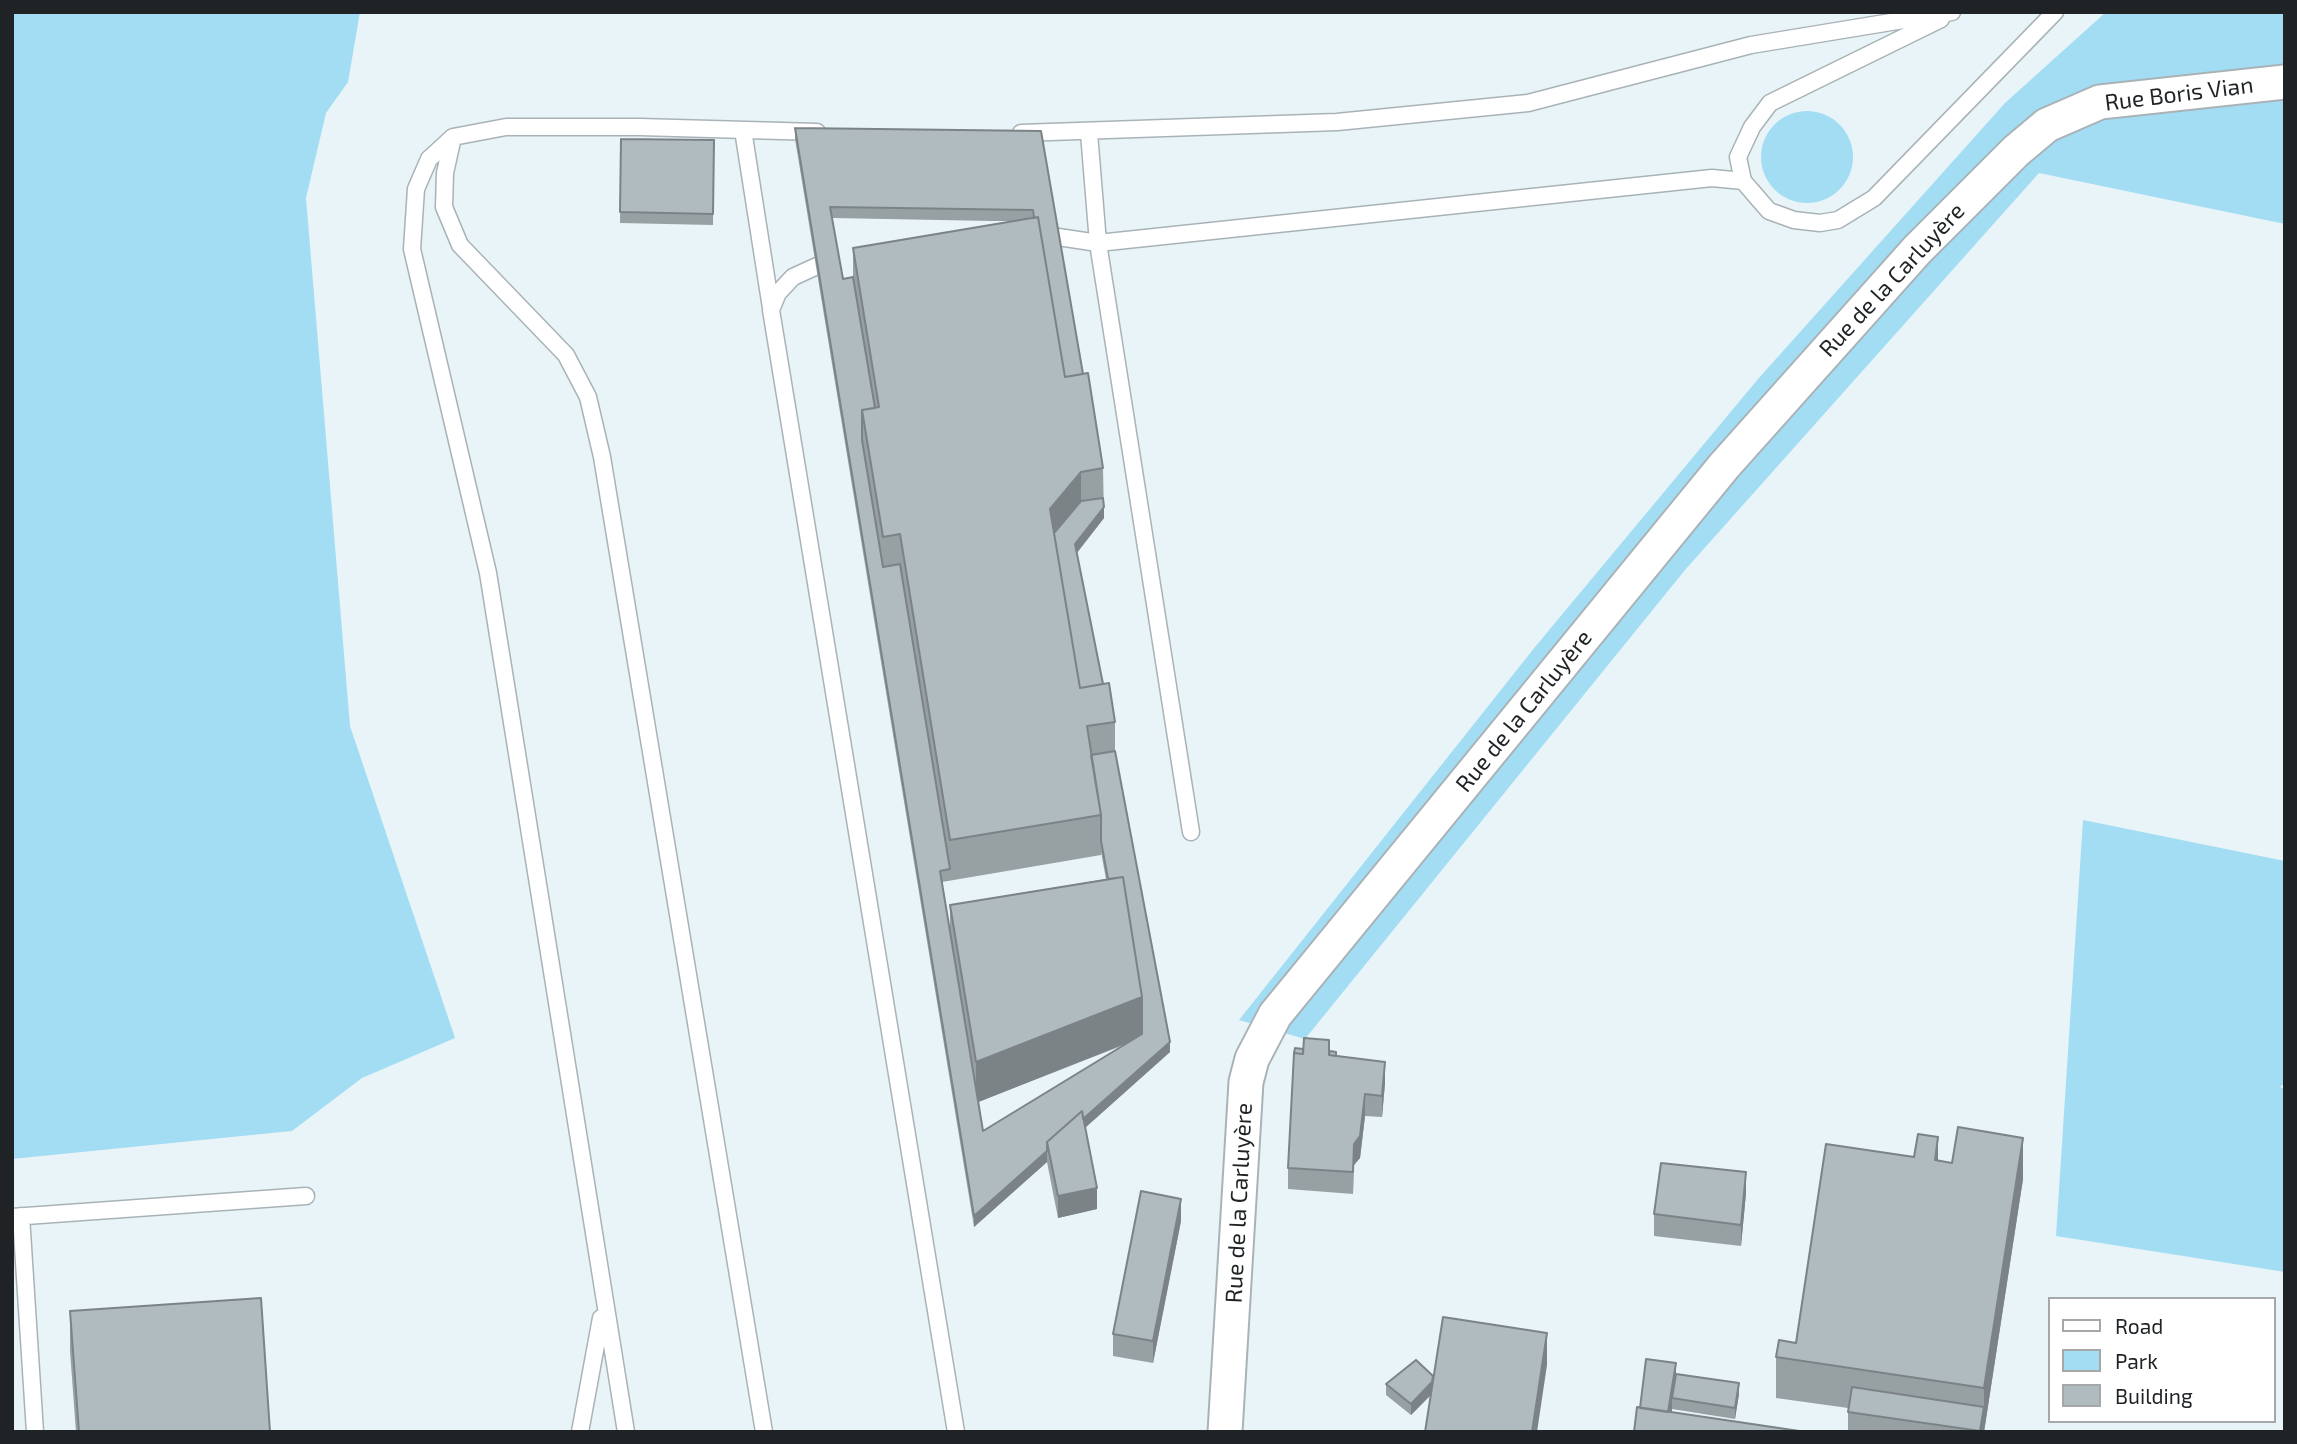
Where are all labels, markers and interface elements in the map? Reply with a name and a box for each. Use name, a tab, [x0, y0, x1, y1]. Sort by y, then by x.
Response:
street label: Rue Boris Vian	[2103, 71, 2255, 117]
street label: Rue de la Carluyère	[1814, 197, 1970, 363]
street label: Rue de la Carluyère	[1450, 624, 1598, 798]
street label: Rue de la Carluyère	[1220, 1102, 1258, 1304]
legend	[2048, 1297, 2276, 1423]
text: Road	[2115, 1313, 2163, 1338]
text: Park	[2115, 1348, 2158, 1373]
text: Building	[2115, 1383, 2193, 1408]

